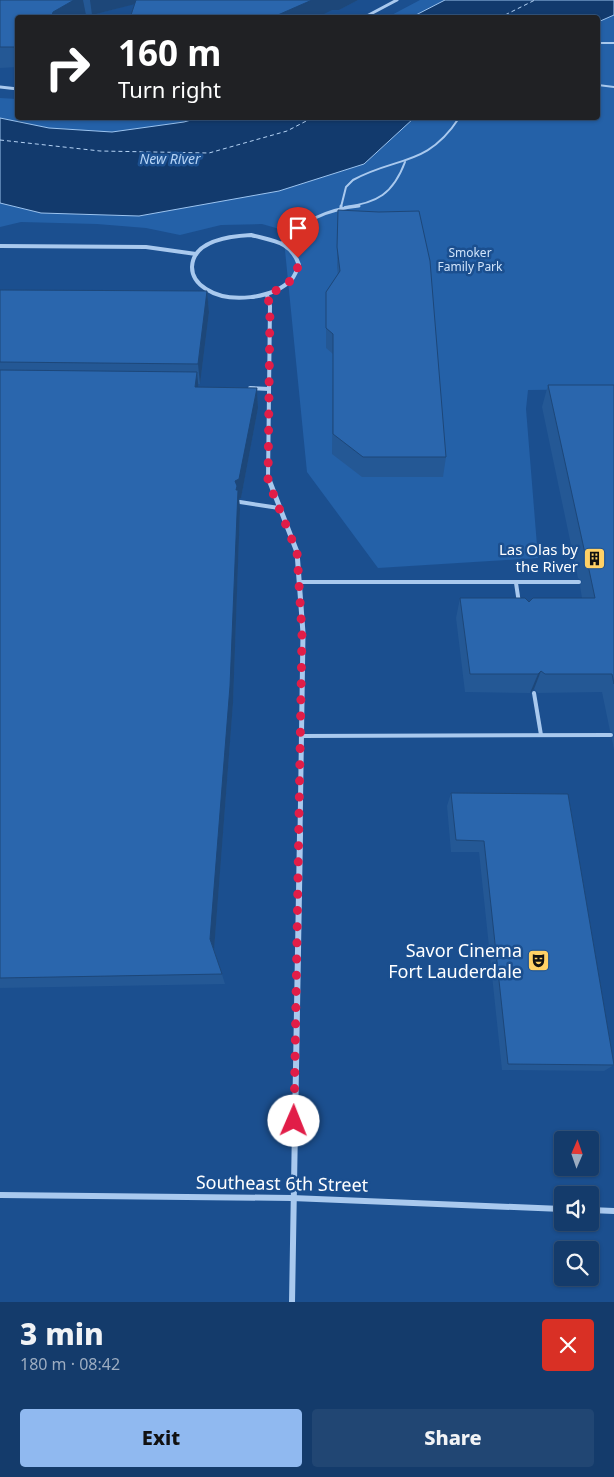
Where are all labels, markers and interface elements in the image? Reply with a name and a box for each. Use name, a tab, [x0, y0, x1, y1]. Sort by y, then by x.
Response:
text: 160 m	[118, 29, 221, 76]
icon: right	[35, 35, 100, 100]
text: Turn right	[118, 74, 221, 104]
water label: New River	[139, 149, 201, 168]
pin	[277, 207, 319, 258]
icon: arrive	[284, 214, 312, 242]
park label: Smoker Family Park	[438, 244, 503, 275]
place label: Las Olas by the River	[499, 539, 578, 576]
building icon: Las Olas by the River	[582, 547, 606, 571]
place label: Savor Cinema Fort Lauderdale	[388, 938, 522, 983]
theatre icon: Savor Cinema Fort Lauderdale	[526, 949, 550, 973]
position arrow	[267, 1094, 319, 1146]
north arrow	[554, 1131, 599, 1176]
map controls	[554, 1131, 599, 1286]
street label: Southeast 6th Street	[196, 1169, 369, 1197]
button: sound	[554, 1186, 599, 1231]
button: search	[554, 1241, 599, 1286]
text: 3 min	[20, 1313, 104, 1354]
button: close	[542, 1319, 594, 1371]
text: 180 m · 08:42	[20, 1353, 120, 1375]
button: Exit	[20, 1409, 302, 1467]
button: Share	[312, 1409, 594, 1467]

